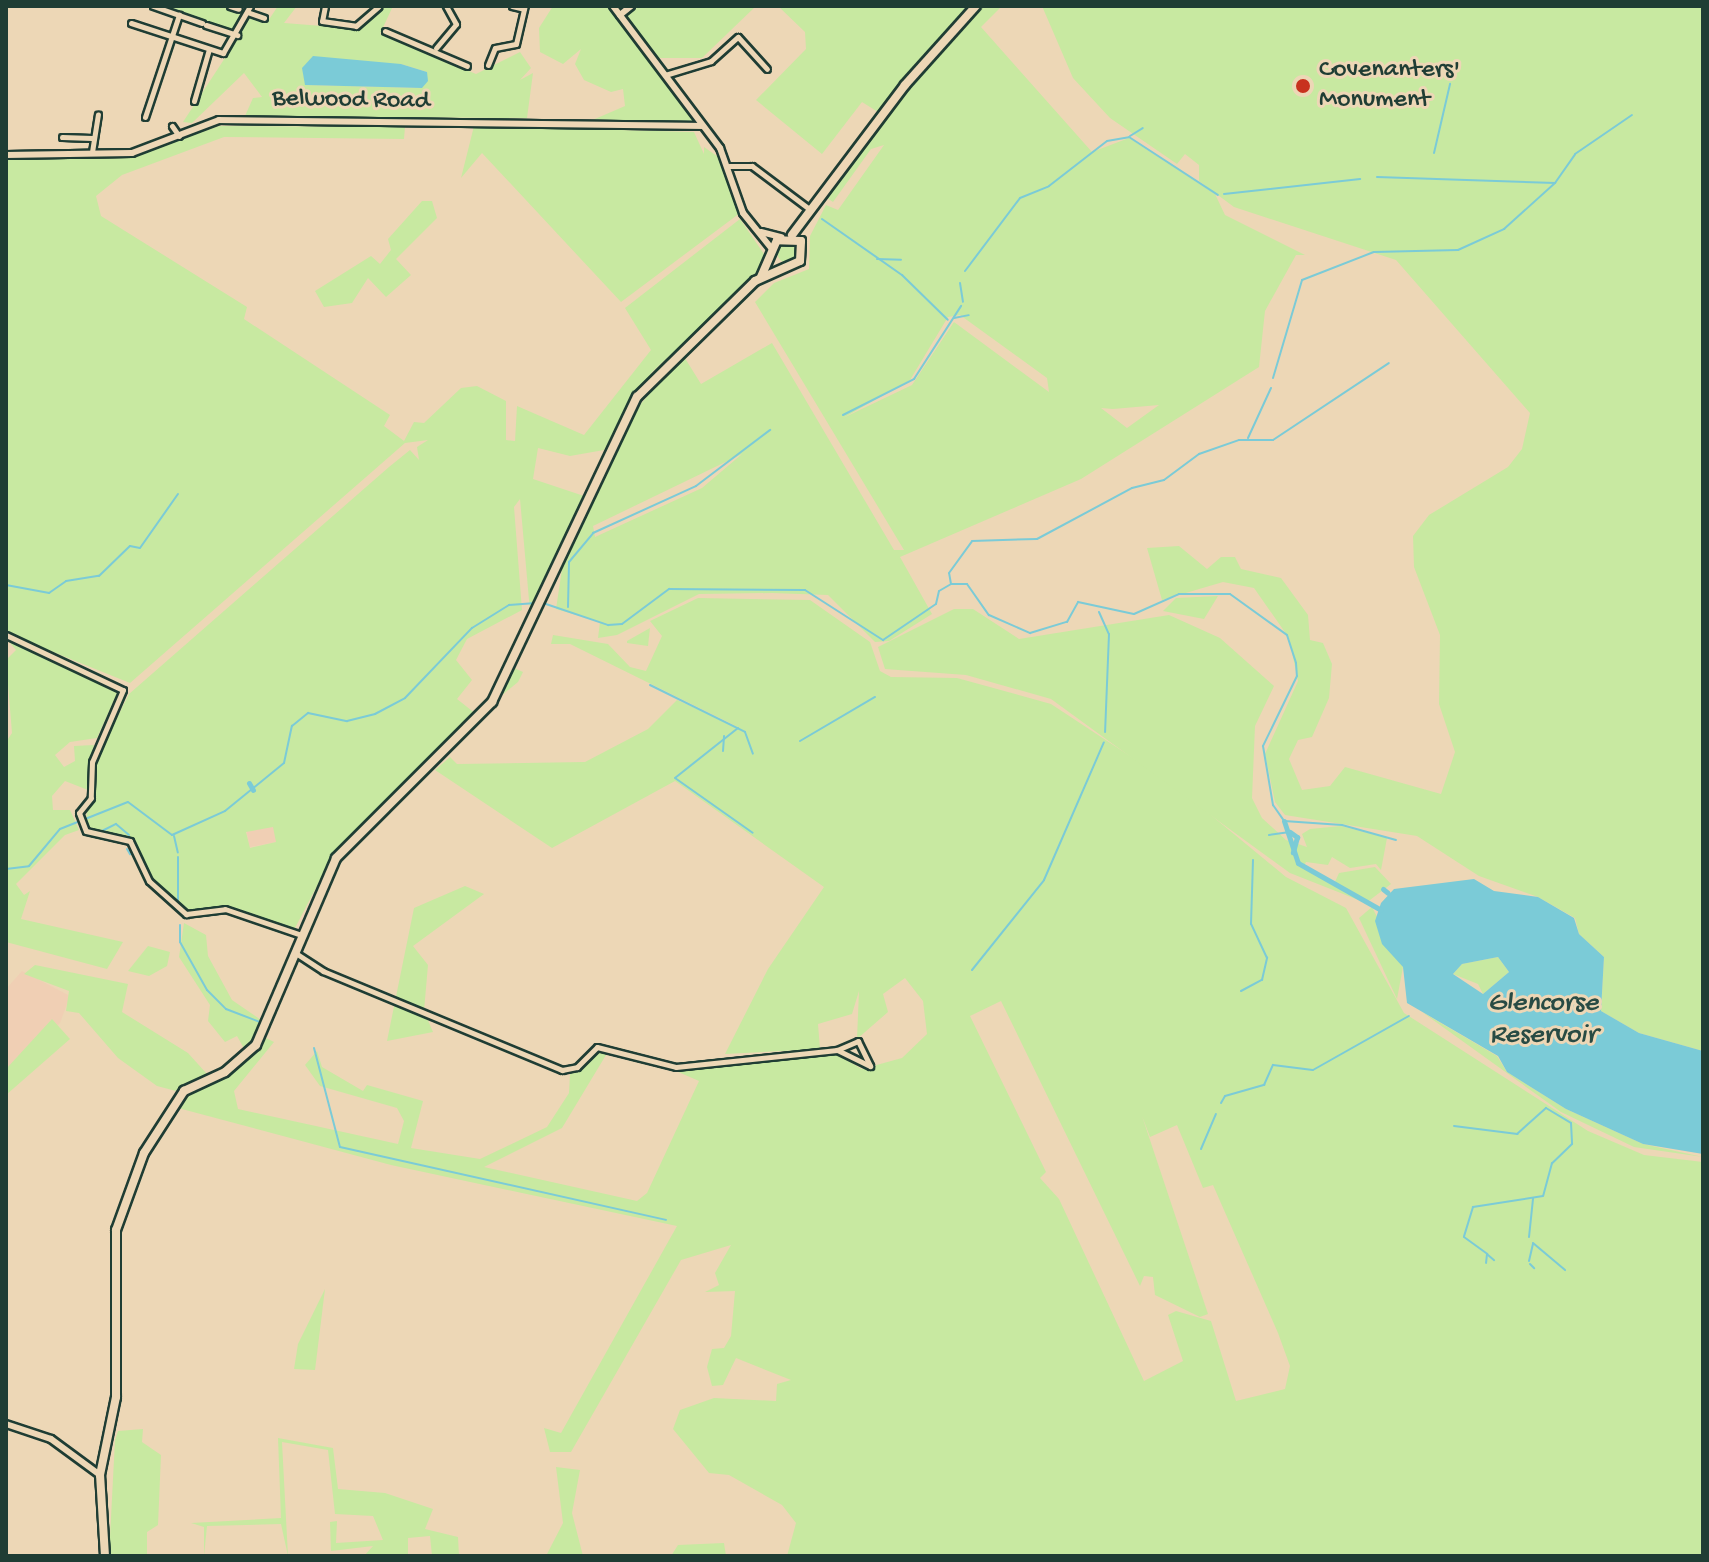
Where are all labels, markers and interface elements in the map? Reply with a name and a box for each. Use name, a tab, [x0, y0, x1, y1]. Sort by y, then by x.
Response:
place label: Covenanters' Monument	[1319, 55, 1460, 116]
marker: Covenanters' Monument	[1294, 77, 1312, 95]
street label: Belwood Road	[272, 84, 430, 118]
water label: Glencorse Reservoir	[1488, 987, 1598, 1053]

